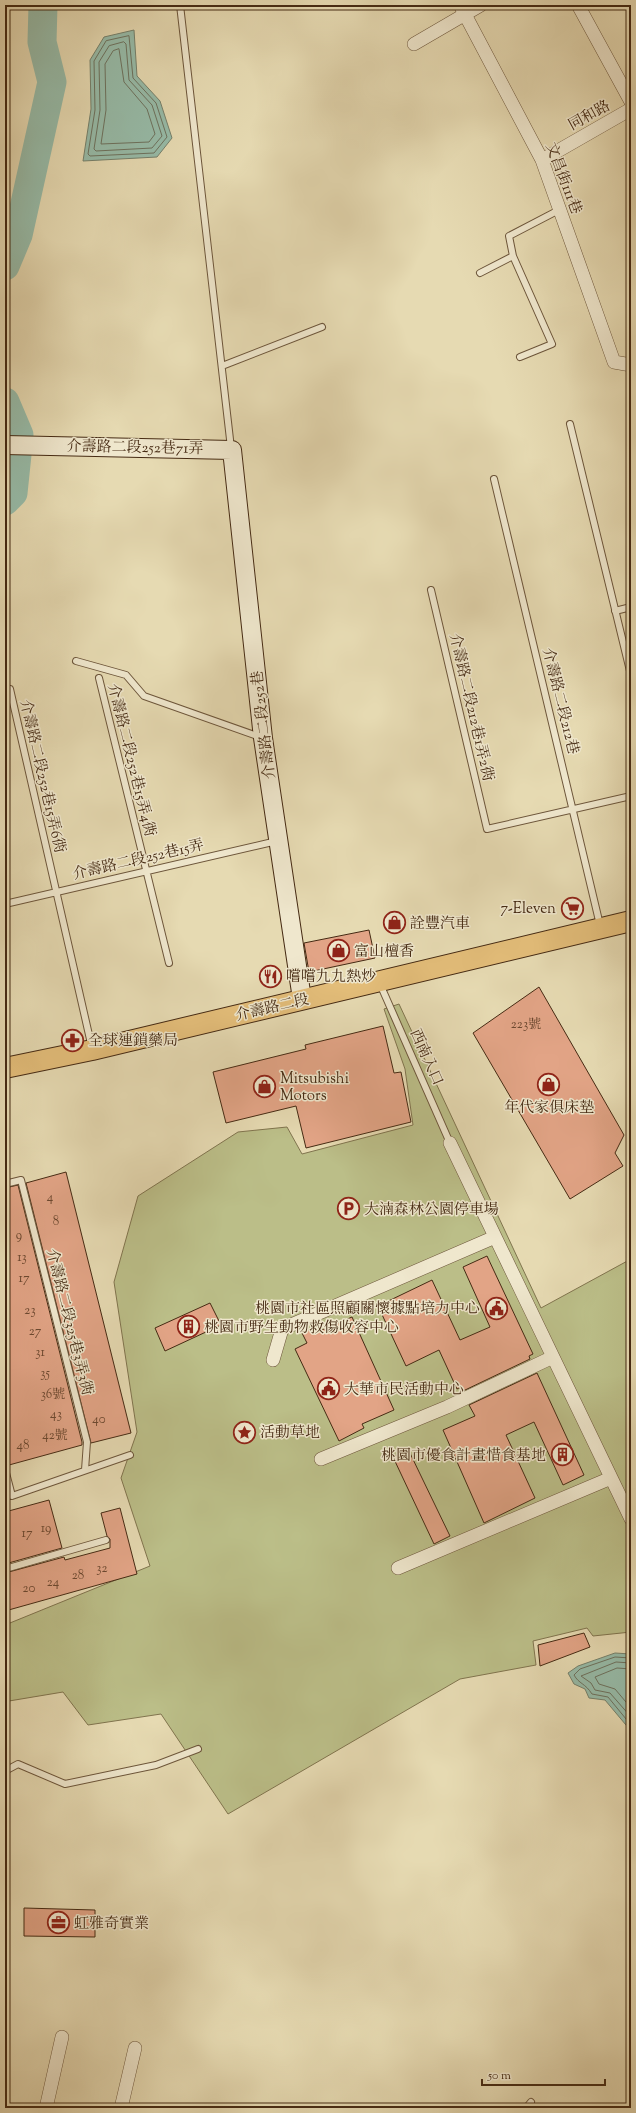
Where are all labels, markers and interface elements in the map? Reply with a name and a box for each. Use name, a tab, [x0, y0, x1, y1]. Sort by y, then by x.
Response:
street label: 同和路	[565, 96, 615, 136]
street label: 文昌街111巷	[539, 140, 586, 217]
street label: 介壽路二段252巷71弄	[66, 437, 204, 460]
street label: 介壽路二段212巷1弄2衖	[443, 631, 498, 783]
street label: 介壽路二段212巷	[536, 646, 583, 757]
street label: 介壽路二段252巷	[247, 669, 282, 780]
street label: 介壽路二段252巷15弄4衖	[101, 682, 160, 839]
street label: 介壽路二段252巷15弄6衖	[14, 698, 69, 855]
street label: 介壽路二段252巷15弄	[70, 835, 206, 886]
supermarket icon: 7-Eleven	[559, 895, 585, 921]
place label: 7-Eleven	[501, 899, 556, 920]
shop icon: 詮豐汽車	[382, 910, 408, 936]
place label: 詮豐汽車	[410, 914, 470, 935]
shop icon: 富山檀香	[326, 938, 352, 964]
place label: 富山檀香	[354, 942, 414, 963]
restaurant icon: 嚐嚐九九熱炒	[258, 963, 284, 989]
place label: 嚐嚐九九熱炒	[286, 967, 376, 988]
street label: 介壽路二段	[233, 990, 311, 1027]
house number: 223號	[511, 1016, 541, 1034]
street label: 西南入口	[404, 1026, 447, 1089]
pharmacy icon: 全球連鎖藥局	[60, 1027, 86, 1053]
place label: 全球連鎖藥局	[88, 1031, 178, 1052]
place label: Mitsubishi Motors	[280, 1069, 349, 1107]
shop icon: 年代家俱床墊	[536, 1071, 562, 1097]
shop icon: Mitsubishi Motors	[251, 1074, 277, 1100]
place label: 年代家俱床墊	[504, 1098, 594, 1119]
house number: 4	[47, 1189, 54, 1207]
parking icon: 大湳森林公園停車場	[335, 1196, 361, 1222]
place label: 大湳森林公園停車場	[364, 1200, 499, 1221]
house number: 8	[53, 1213, 59, 1231]
house number: 9	[16, 1227, 22, 1245]
street label: 介壽路二段325巷3弄3衖	[40, 1247, 97, 1398]
house number: 13	[17, 1249, 27, 1267]
house number: 17	[19, 1270, 30, 1288]
public building icon: 桃園市社區照顧關懷據點培力中心	[483, 1295, 509, 1321]
place label: 桃園市社區照顧關懷據點培力中心	[255, 1299, 480, 1320]
house number: 23	[24, 1302, 36, 1320]
building icon: 桃園市野生動物救傷收容中心	[175, 1314, 201, 1340]
place label: 桃園市野生動物救傷收容中心	[204, 1318, 399, 1339]
house number: 27	[29, 1323, 42, 1341]
house number: 31	[35, 1344, 45, 1362]
house number: 35	[40, 1365, 50, 1383]
public building icon: 大華市民活動中心	[316, 1376, 342, 1402]
place label: 大華市民活動中心	[344, 1380, 464, 1401]
house number: 36號	[41, 1386, 65, 1404]
house number: 43	[50, 1406, 62, 1424]
house number: 40	[92, 1411, 106, 1429]
place icon: 活動草地	[231, 1419, 257, 1445]
place label: 活動草地	[260, 1423, 320, 1444]
house number: 42號	[42, 1427, 68, 1445]
house number: 48	[16, 1437, 30, 1455]
building icon: 桃園市優食計畫惜食基地	[549, 1442, 575, 1468]
place label: 桃園市優食計畫惜食基地	[381, 1446, 546, 1467]
house number: 19	[41, 1520, 51, 1538]
house number: 17	[22, 1525, 33, 1543]
house number: 32	[96, 1560, 108, 1578]
house number: 28	[72, 1567, 84, 1585]
house number: 24	[47, 1574, 60, 1592]
house number: 20	[23, 1580, 36, 1598]
office icon: 虹雅奇實業	[46, 1910, 72, 1936]
place label: 虹雅奇實業	[74, 1914, 149, 1935]
scale bar	[482, 2061, 605, 2087]
text: 50 m	[487, 2067, 511, 2085]

